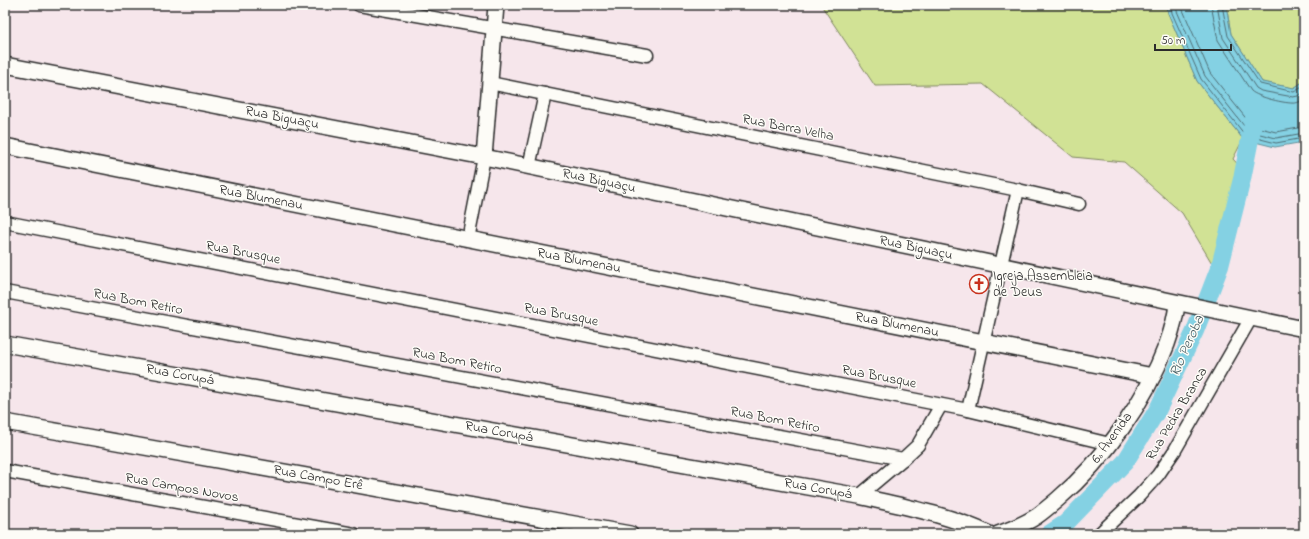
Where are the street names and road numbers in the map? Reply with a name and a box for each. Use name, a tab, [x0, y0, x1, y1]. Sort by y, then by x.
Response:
street label: Rua Biguaçu	[243, 101, 321, 136]
street label: Rua Barra Velha	[740, 109, 836, 147]
street label: Rua Biguaçu	[560, 163, 638, 200]
street label: Rua Blumenau	[217, 180, 305, 216]
street label: Rua Biguaçu	[877, 230, 955, 267]
street label: Rua Brusque	[204, 235, 283, 271]
street label: Rua Blumenau	[535, 243, 623, 279]
street label: Rua Bom Retiro	[91, 283, 185, 321]
street label: Rua Brusque	[522, 297, 601, 333]
street label: Rua Blumenau	[853, 307, 941, 343]
street label: Rua Bom Retiro	[410, 342, 504, 380]
street label: Rua Corupá	[144, 359, 216, 391]
street label: Rua Brusque	[840, 359, 919, 395]
street label: Rua Pedra Branca	[1141, 363, 1213, 465]
street label: Rua Bom Retiro	[728, 401, 822, 439]
street label: 6ª Avenida	[1086, 408, 1138, 468]
street label: Rua Corupá	[463, 416, 535, 448]
street label: Rua Campo Erê	[272, 460, 365, 496]
street label: Rua Campos Novos	[124, 468, 240, 508]
street label: Rua Corupá	[782, 473, 854, 505]

